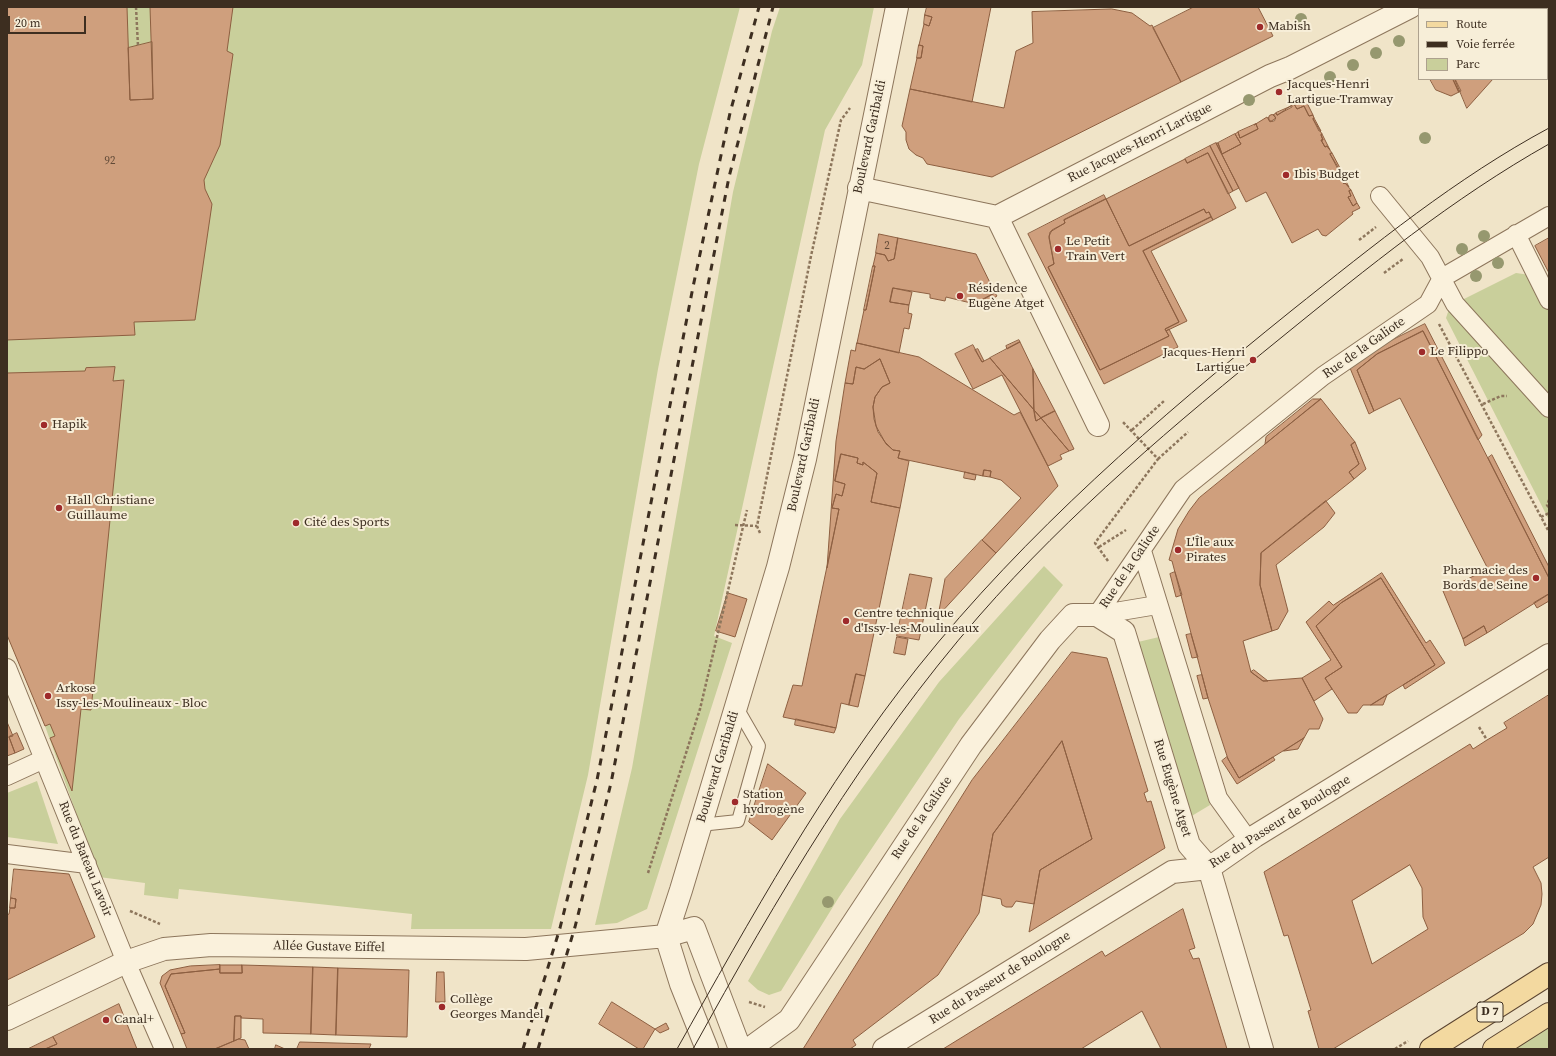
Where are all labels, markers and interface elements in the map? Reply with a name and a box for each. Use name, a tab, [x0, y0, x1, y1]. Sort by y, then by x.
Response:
scale bar	[10, 8, 88, 34]
legend	[1418, 8, 1548, 80]
text: 20 m	[15, 15, 41, 31]
text: Route	[1456, 16, 1487, 32]
place label: Mabish	[1268, 19, 1311, 35]
marker: Mabish	[1255, 22, 1265, 32]
text: Voie ferrée	[1456, 36, 1515, 52]
text: Parc	[1456, 56, 1480, 72]
place label: Jacques-Henri Lartigue-Tramway	[1287, 77, 1393, 108]
street label: Boulevard Garibaldi	[850, 79, 890, 195]
marker: Jacques-Henri Lartigue-Tramway	[1274, 87, 1284, 97]
street label: Rue Jacques-Henri Lartigue	[1065, 100, 1215, 186]
house number: 92	[105, 154, 115, 168]
place label: Ibis Budget	[1294, 167, 1359, 183]
marker: Ibis Budget	[1281, 170, 1291, 180]
place label: Le Petit Train Vert	[1066, 234, 1125, 265]
house number: 2	[884, 239, 890, 253]
marker: Le Petit Train Vert	[1053, 244, 1063, 254]
place label: Résidence Eugène Atget	[968, 281, 1044, 312]
marker: Résidence Eugène Atget	[955, 291, 965, 301]
street label: Rue de la Galiote	[1320, 314, 1408, 382]
place label: Le Filippo	[1430, 344, 1488, 360]
place label: Jacques-Henri Lartigue	[1163, 345, 1245, 376]
marker: Le Filippo	[1417, 347, 1427, 357]
marker: Jacques-Henri Lartigue	[1248, 355, 1258, 365]
street label: Boulevard Garibaldi	[784, 397, 824, 513]
place label: Hapik	[52, 417, 87, 433]
marker: Hapik	[39, 420, 49, 430]
place label: Hall Christiane Guillaume	[67, 493, 155, 524]
marker: Hall Christiane Guillaume	[54, 503, 64, 513]
place label: Cité des Sports	[304, 515, 389, 531]
marker: Cité des Sports	[291, 518, 301, 528]
street label: Rue de la Galiote	[1096, 522, 1164, 612]
place label: L'Île aux Pirates	[1186, 535, 1234, 566]
marker: L'Île aux Pirates	[1173, 545, 1183, 555]
place label: Pharmacie des Bords de Seine	[1443, 563, 1528, 594]
marker: Pharmacie des Bords de Seine	[1531, 573, 1541, 583]
place label: Centre technique d'Issy-les-Moulineaux	[854, 606, 979, 637]
marker: Centre technique d'Issy-les-Moulineaux	[841, 616, 851, 626]
place label: Arkose Issy-les-Moulineaux - Bloc	[56, 681, 207, 712]
marker: Arkose Issy-les-Moulineaux - Bloc	[43, 691, 53, 701]
street label: Boulevard Garibaldi	[694, 709, 742, 825]
street label: Rue Eugène Atget	[1150, 737, 1194, 839]
street label: Rue du Passeur de Boulogne	[1206, 772, 1354, 872]
street label: Rue de la Galiote	[888, 773, 956, 863]
place label: Station hydrogène	[743, 787, 804, 818]
marker: Station hydrogène	[730, 797, 740, 807]
street label: Rue du Bateau Lavoir	[55, 799, 115, 919]
street label: Rue du Passeur de Boulogne	[926, 928, 1074, 1028]
street label: Allée Gustave Eiffel	[273, 938, 385, 956]
place label: Collège Georges Mandel	[450, 992, 544, 1023]
marker: Collège Georges Mandel	[437, 1002, 447, 1012]
road number: D 7	[1477, 1002, 1503, 1022]
place label: Canal+	[114, 1012, 154, 1028]
marker: Canal+	[101, 1015, 111, 1025]

